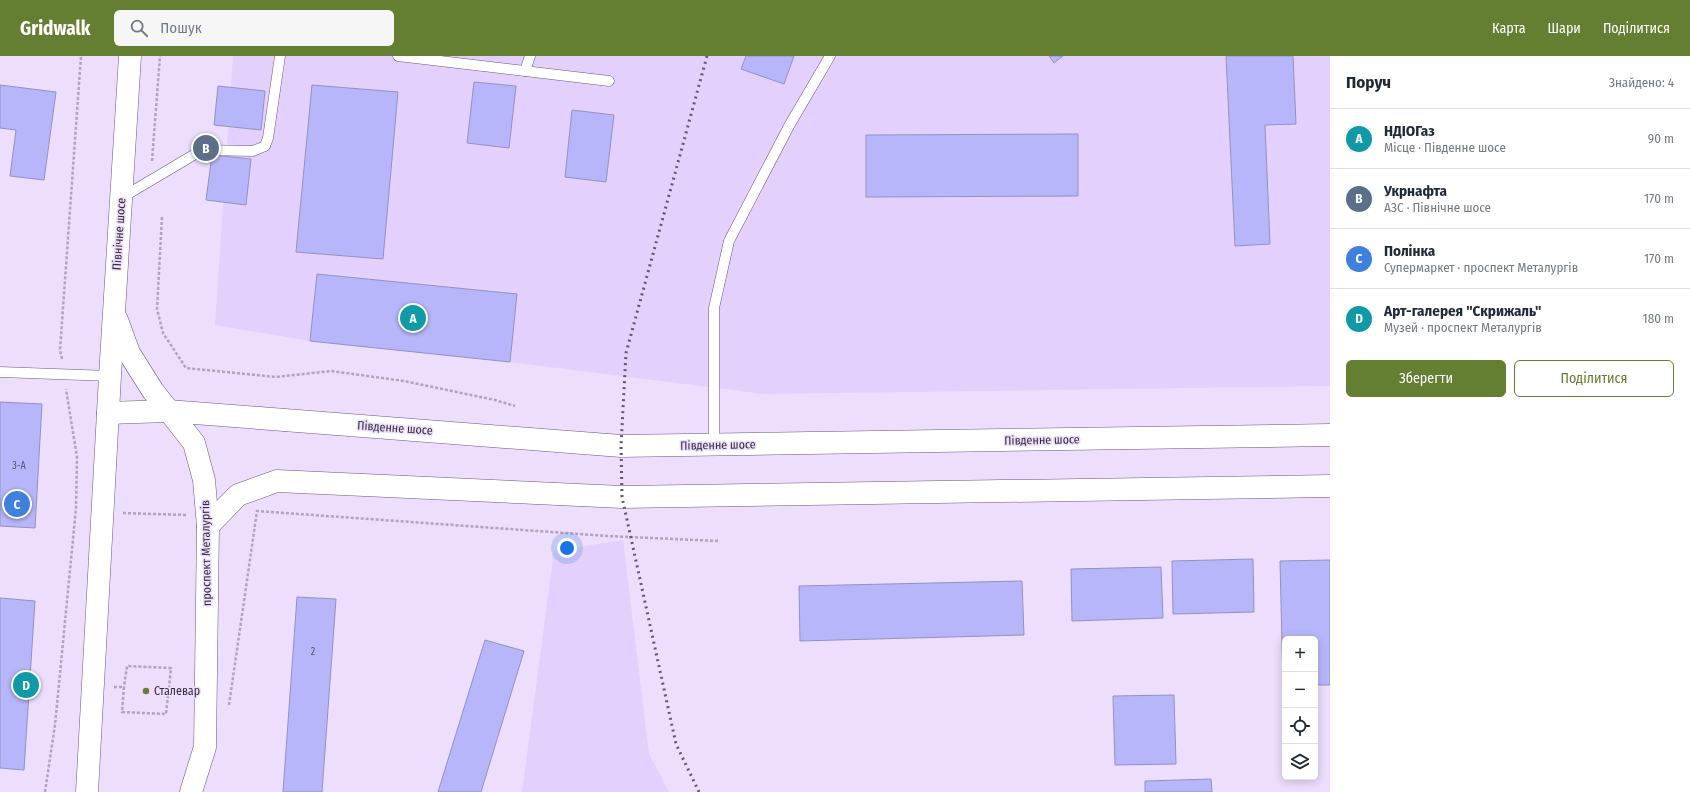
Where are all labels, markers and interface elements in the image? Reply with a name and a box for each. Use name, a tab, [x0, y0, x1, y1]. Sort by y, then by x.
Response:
search box	[114, 10, 394, 46]
text: Gridwalk	[20, 17, 90, 40]
icon: search	[128, 17, 150, 39]
text: Пошук	[160, 19, 202, 37]
text: Карта	[1492, 20, 1526, 37]
text: Шари	[1548, 20, 1581, 37]
text: Поділитися	[1603, 20, 1670, 37]
text: Поруч	[1346, 72, 1391, 93]
text: Знайдено: 4	[1609, 75, 1674, 90]
text: НДІОГаз	[1384, 122, 1435, 140]
text: A	[1355, 131, 1363, 146]
text: 90 m	[1648, 131, 1674, 146]
pin: B	[193, 133, 219, 163]
text: Місце · Південне шосе	[1384, 140, 1506, 155]
text: Укрнафта	[1384, 182, 1447, 200]
text: B	[1355, 191, 1363, 206]
text: 170 m	[1644, 191, 1674, 206]
street label: Північне шосе	[109, 197, 129, 271]
text: АЗС · Північне шосе	[1384, 200, 1491, 215]
text: Полінка	[1384, 242, 1435, 260]
text: C	[1356, 251, 1362, 266]
text: 170 m	[1644, 251, 1674, 266]
text: Супермаркет · проспект Металургів	[1384, 260, 1578, 275]
text: Арт-галерея "Скрижаль"	[1384, 302, 1541, 320]
pin: A	[400, 303, 426, 333]
text: D	[1355, 311, 1363, 326]
text: 180 m	[1643, 311, 1674, 326]
text: Музей · проспект Металургів	[1384, 320, 1542, 335]
button: Зберегти	[1346, 360, 1506, 397]
button: Поділитися	[1514, 360, 1674, 397]
street label: Південне шосе	[357, 418, 433, 438]
street label: Південне шосе	[1004, 432, 1080, 448]
street label: Південне шосе	[680, 437, 756, 453]
house number: 3-А	[12, 460, 26, 472]
pin: C	[4, 489, 30, 519]
street label: проспект Металургів	[198, 500, 214, 606]
your location	[557, 538, 577, 558]
map controls	[1282, 636, 1318, 780]
button: +	[1282, 636, 1318, 672]
house number: 2	[311, 646, 316, 658]
pin: D	[13, 670, 39, 700]
button: −	[1282, 672, 1318, 708]
place label: Сталевар	[154, 684, 200, 698]
marker: Сталевар	[141, 686, 151, 696]
button: locate	[1282, 708, 1318, 744]
button: layers	[1282, 744, 1318, 780]

